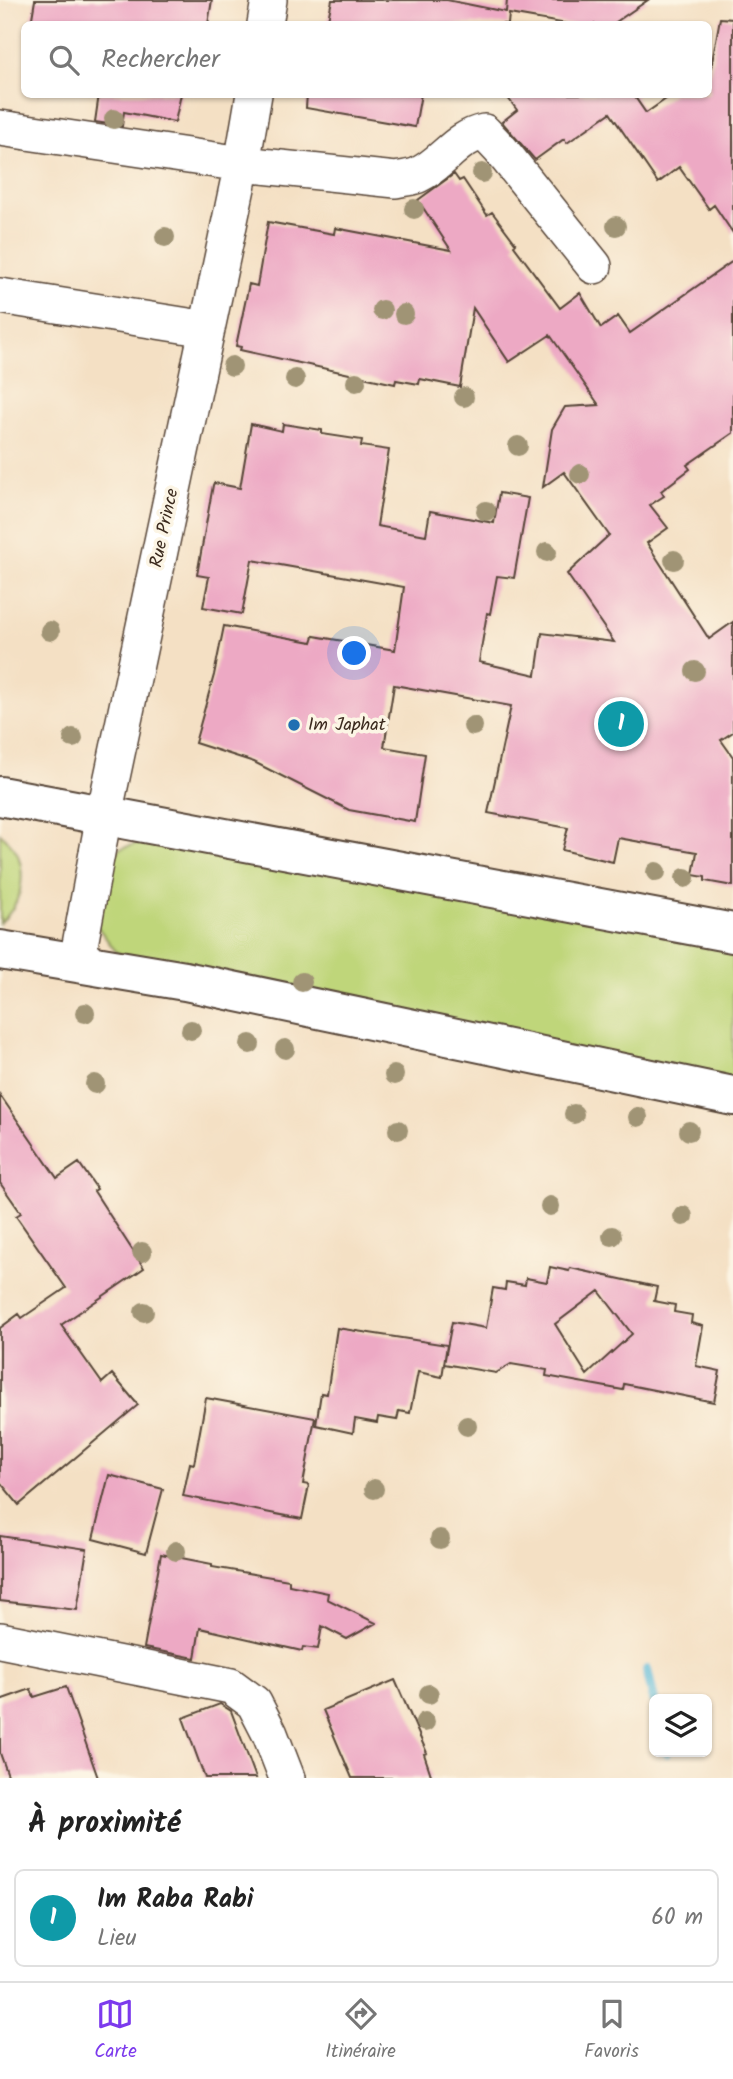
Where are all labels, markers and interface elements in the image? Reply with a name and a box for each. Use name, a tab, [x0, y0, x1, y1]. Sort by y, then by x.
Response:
search box	[21, 21, 712, 98]
text: Rechercher	[101, 39, 220, 81]
icon: search	[45, 41, 83, 79]
street label: Rue Prince	[142, 486, 188, 570]
your location	[337, 636, 371, 670]
pin: 1	[598, 698, 644, 750]
place label: Im Japhat	[308, 711, 387, 740]
marker: Im Japhat	[286, 717, 302, 733]
map controls	[649, 1694, 712, 1757]
button: layers	[649, 1694, 712, 1757]
text: À proximité	[28, 1800, 181, 1848]
text: Im Raba Rabi	[97, 1879, 254, 1921]
text: 1	[50, 1900, 56, 1936]
text: 60 m	[651, 1900, 703, 1936]
text: Lieu	[97, 1921, 136, 1957]
tab: Carte	[94, 1995, 137, 2067]
tab: Itinéraire	[325, 1995, 396, 2067]
tab: Favoris	[584, 1995, 639, 2067]

